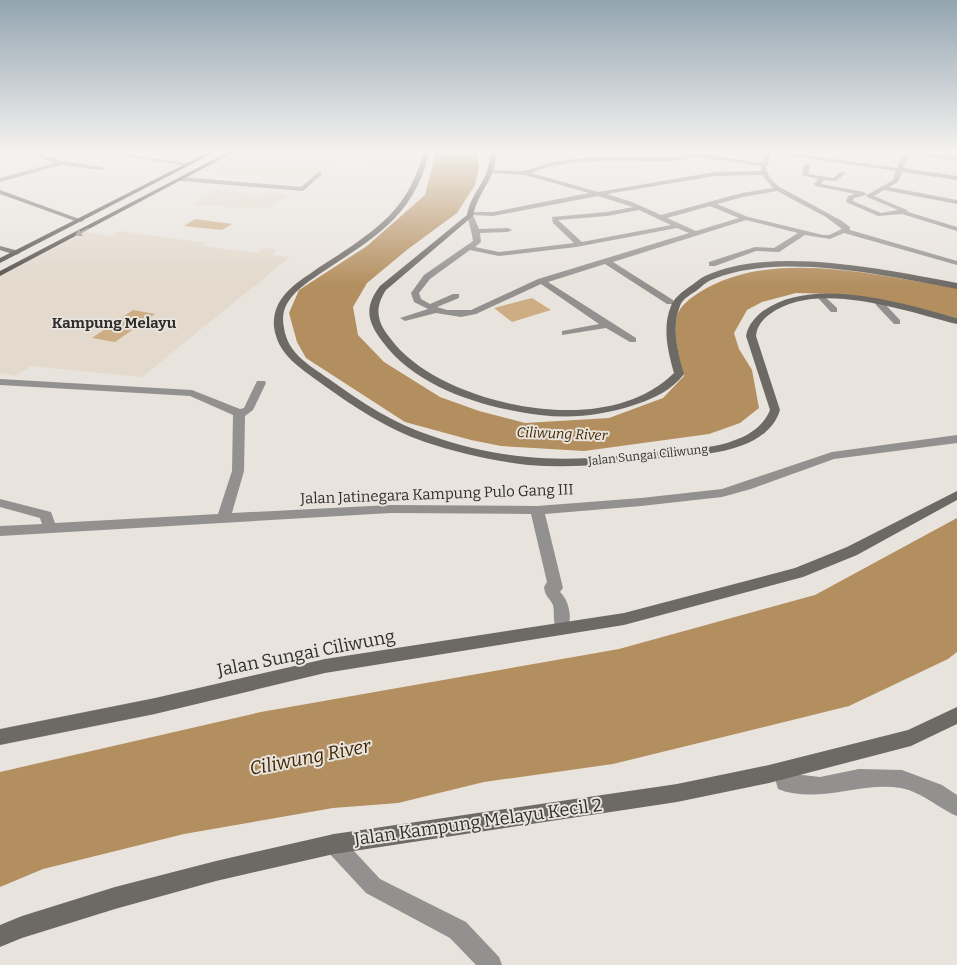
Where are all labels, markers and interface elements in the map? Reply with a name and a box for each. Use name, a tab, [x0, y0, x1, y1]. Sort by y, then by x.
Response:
one-way arrow	[75, 228, 89, 236]
district label: Kampung Melayu	[52, 314, 177, 332]
water label: Ciliwung River	[516, 424, 609, 444]
street label: Jalan Sungai Ciliwung	[586, 442, 709, 468]
street label: Jalan Jatinegara Kampung Pulo Gang III	[299, 480, 574, 508]
street label: Jalan Sungai Ciliwung	[214, 625, 397, 681]
water label: Ciliwung River	[248, 734, 374, 780]
street label: Jalan Kampung Melayu Kecil 2	[352, 794, 603, 850]

